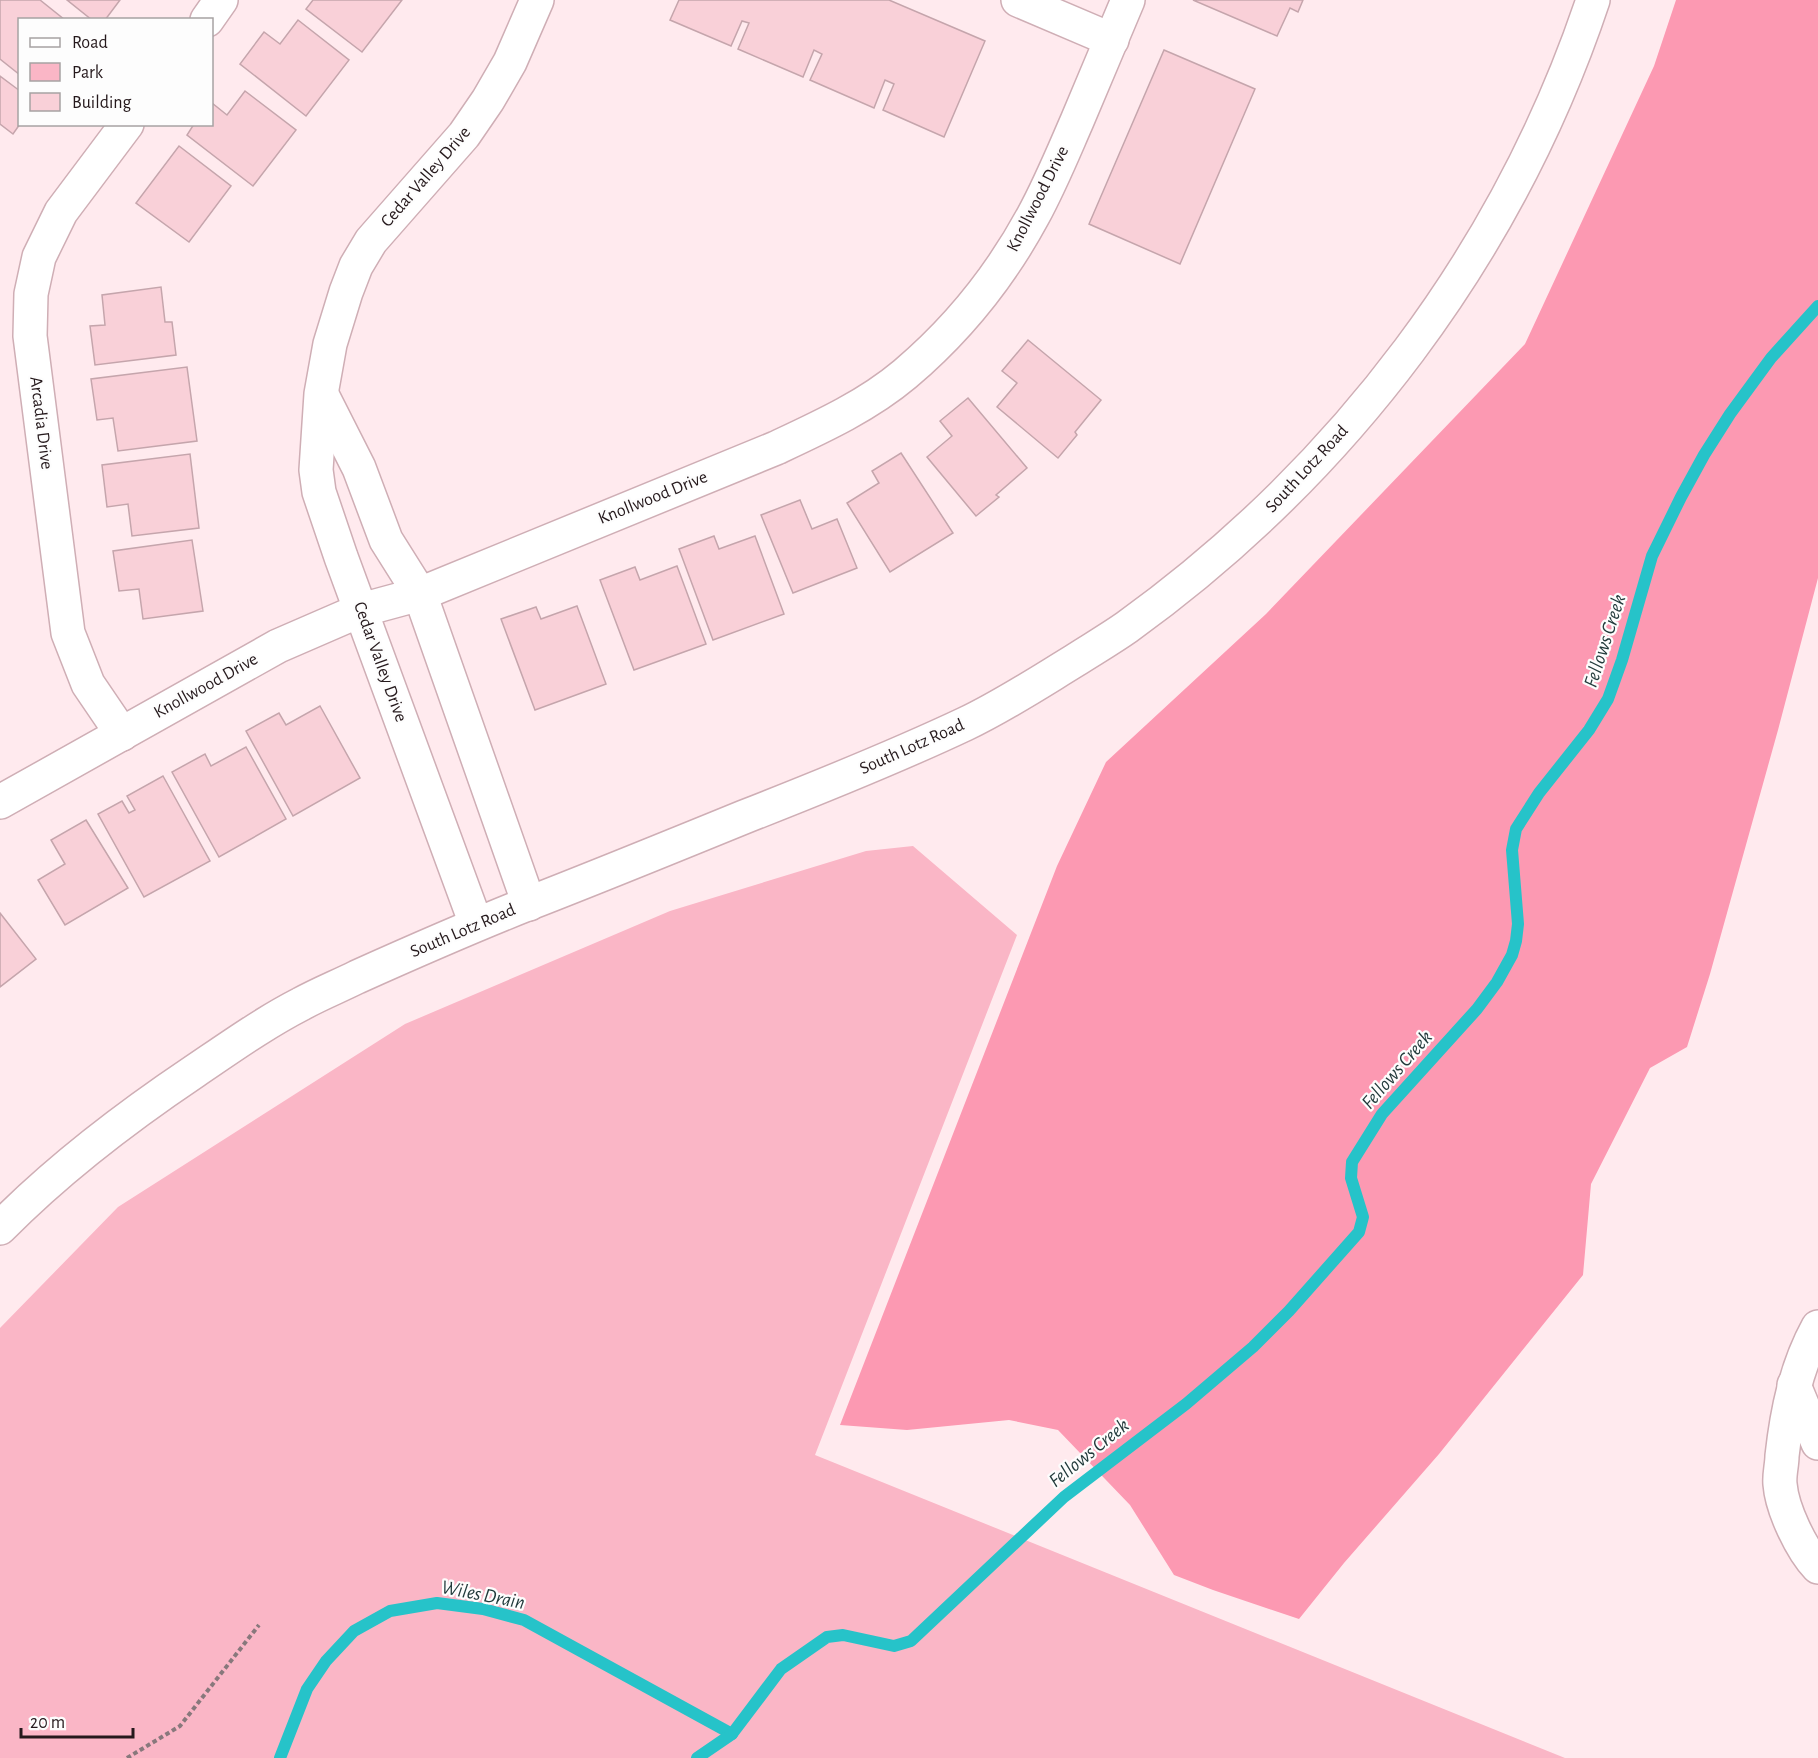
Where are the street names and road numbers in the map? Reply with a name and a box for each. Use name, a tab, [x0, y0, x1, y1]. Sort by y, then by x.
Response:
street label: Cedar Valley Drive	[378, 123, 474, 231]
street label: Knollwood Drive	[1004, 143, 1072, 255]
street label: Arcadia Drive	[26, 376, 56, 470]
street label: South Lotz Road	[1262, 422, 1352, 516]
street label: Knollwood Drive	[596, 468, 710, 528]
street label: Cedar Valley Drive	[350, 600, 410, 724]
street label: Knollwood Drive	[151, 650, 261, 722]
street label: South Lotz Road	[857, 716, 967, 778]
street label: South Lotz Road	[408, 901, 518, 961]

